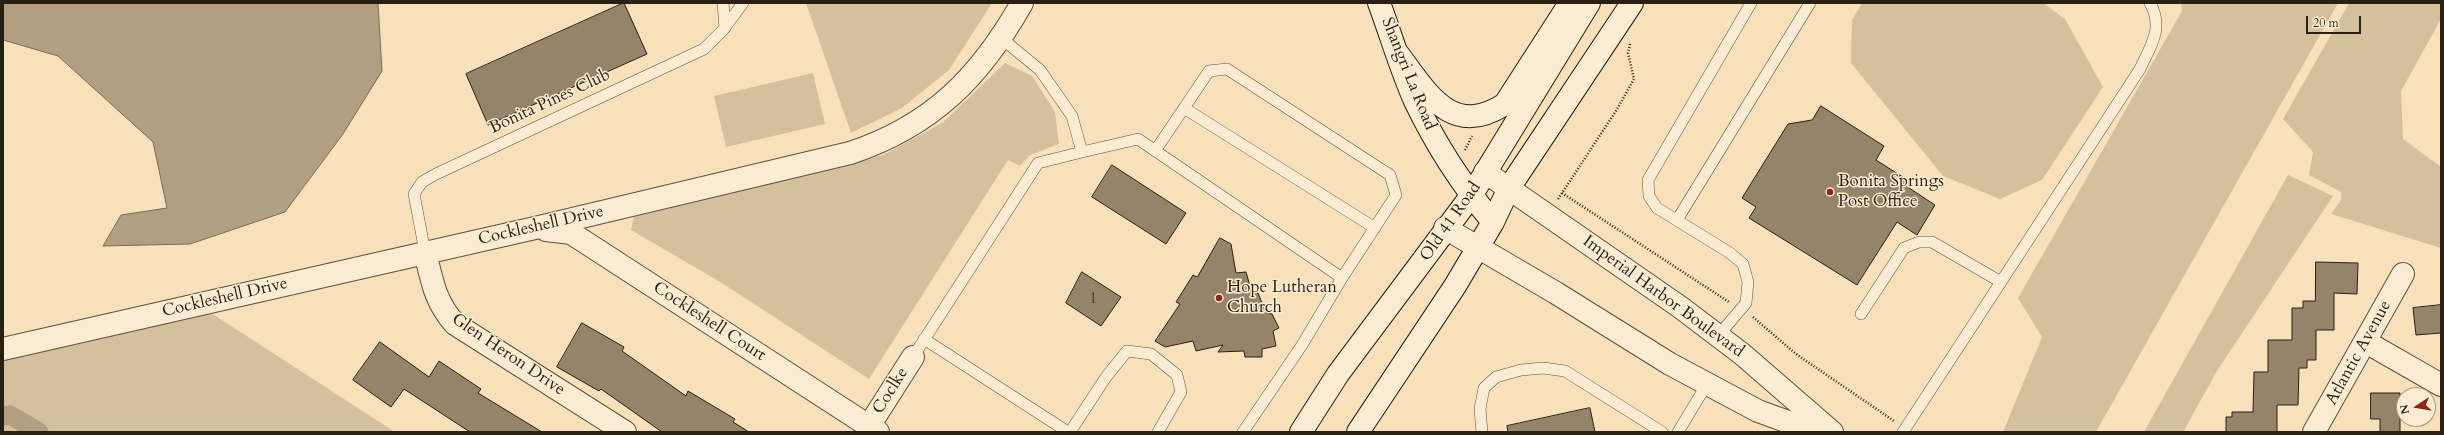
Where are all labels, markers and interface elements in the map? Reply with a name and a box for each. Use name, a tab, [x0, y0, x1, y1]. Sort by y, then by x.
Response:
scale bar	[2308, 8, 2363, 34]
street label: Shangri La Road	[1376, 15, 1440, 133]
text: 20 m	[2313, 15, 2339, 31]
street label: Bonita Pines Club	[486, 65, 614, 139]
place label: Bonita Springs Post Office	[1838, 172, 1944, 212]
street label: Old 41 Road	[1416, 178, 1486, 266]
marker: Bonita Springs Post Office	[1825, 187, 1835, 197]
street label: Cockleshell Drive	[476, 202, 606, 250]
street label: Imperial Harbor Boulevard	[1578, 232, 1748, 362]
street label: Cockleshell Drive	[160, 274, 290, 322]
street label: Cockleshell Court	[649, 278, 769, 366]
place label: Hope Lutheran Church	[1227, 278, 1337, 318]
house number: 1	[1089, 291, 1097, 309]
marker: Hope Lutheran Church	[1214, 293, 1224, 303]
street label: Atlantic Avenue	[2322, 297, 2396, 409]
street label: Glen Heron Drive	[447, 310, 569, 400]
street label: Coclke	[869, 364, 913, 418]
north arrow	[2396, 387, 2436, 427]
text: N	[2396, 403, 2413, 416]

